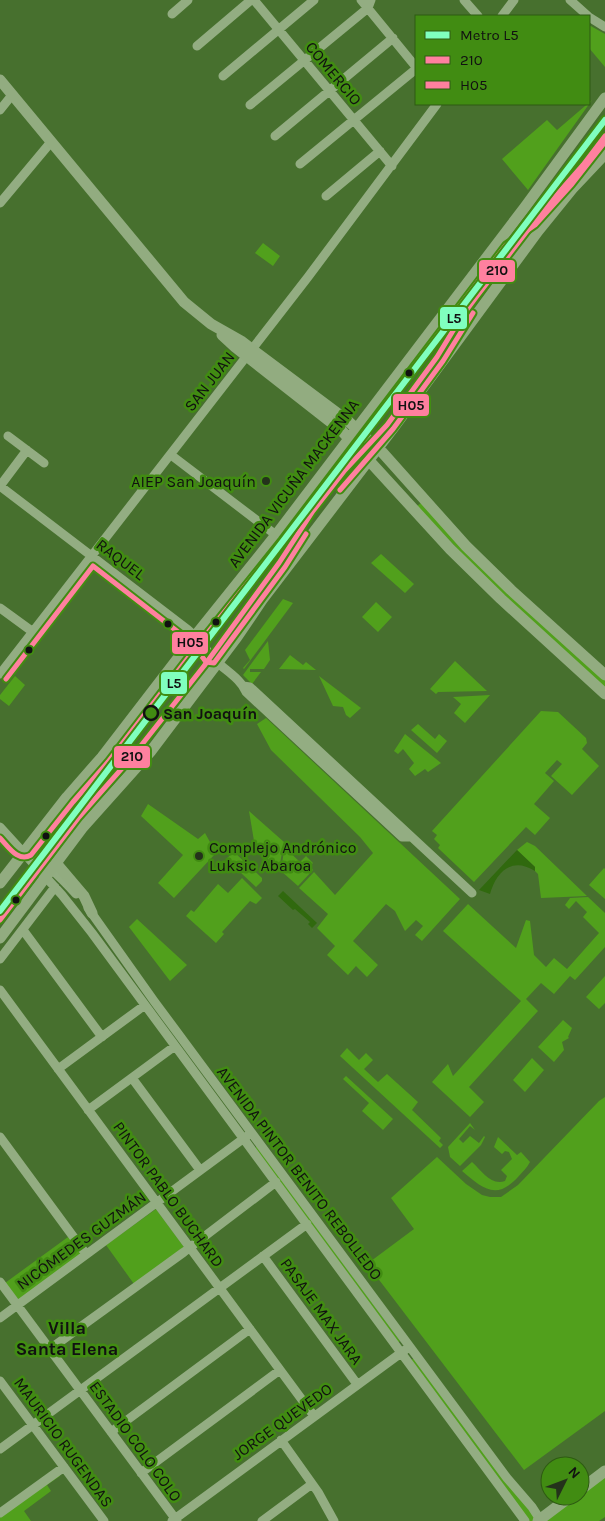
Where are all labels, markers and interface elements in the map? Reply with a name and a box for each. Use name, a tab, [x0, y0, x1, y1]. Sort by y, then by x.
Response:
legend	[415, 15, 590, 105]
text: Metro L5	[460, 26, 519, 44]
street label: COMERCIO	[302, 38, 366, 109]
text: 210	[460, 51, 483, 69]
text: H05	[460, 76, 487, 94]
line badge: 210	[478, 259, 516, 283]
text: 210	[486, 262, 508, 279]
line badge: L5	[439, 306, 468, 330]
text: L5	[446, 310, 462, 327]
street label: SAN JUAN	[180, 348, 239, 415]
unlabelled marker	[404, 368, 414, 378]
line badge: H05	[392, 393, 430, 417]
street label: AVENIDA VICUÑA MACKENNA	[224, 395, 363, 571]
text: H05	[398, 397, 424, 414]
place label: AIEP San Joaquín	[131, 472, 256, 491]
marker: AIEP San Joaquín	[260, 475, 272, 487]
street label: RAQUEL	[92, 535, 149, 584]
unlabelled marker	[211, 617, 221, 627]
unlabelled marker	[163, 619, 173, 629]
line badge: H05	[171, 631, 209, 655]
text: H05	[177, 634, 203, 651]
unlabelled marker	[24, 645, 34, 655]
line badge: L5	[160, 671, 188, 695]
text: L5	[166, 675, 182, 692]
place label: San Joaquín	[163, 704, 257, 723]
marker: San Joaquín	[143, 705, 159, 721]
line badge: 210	[113, 745, 151, 769]
text: 210	[121, 748, 143, 765]
unlabelled marker	[41, 831, 51, 841]
place label: Complejo Andrónico Luksic Abaroa	[209, 838, 356, 875]
marker: Complejo Andrónico Luksic Abaroa	[193, 850, 205, 862]
unlabelled marker	[11, 895, 21, 905]
street label: AVENIDA PINTOR BENITO REBOLLEDO	[213, 1063, 386, 1284]
street label: PINTOR PABLO BUCHARD	[109, 1118, 228, 1271]
street label: NICÓMEDES GUZMÁN	[13, 1187, 150, 1294]
street label: PASAJE MAX JARA	[277, 1254, 367, 1368]
district label: Villa Santa Elena	[16, 1317, 118, 1360]
street label: MAURICIO RUGENDAS	[10, 1374, 117, 1511]
street label: ESTADIO COLO COLO	[86, 1377, 186, 1505]
street label: JORGE QUEVEDO	[229, 1379, 336, 1464]
north arrow	[540, 1456, 590, 1506]
text: N	[565, 1463, 584, 1482]

